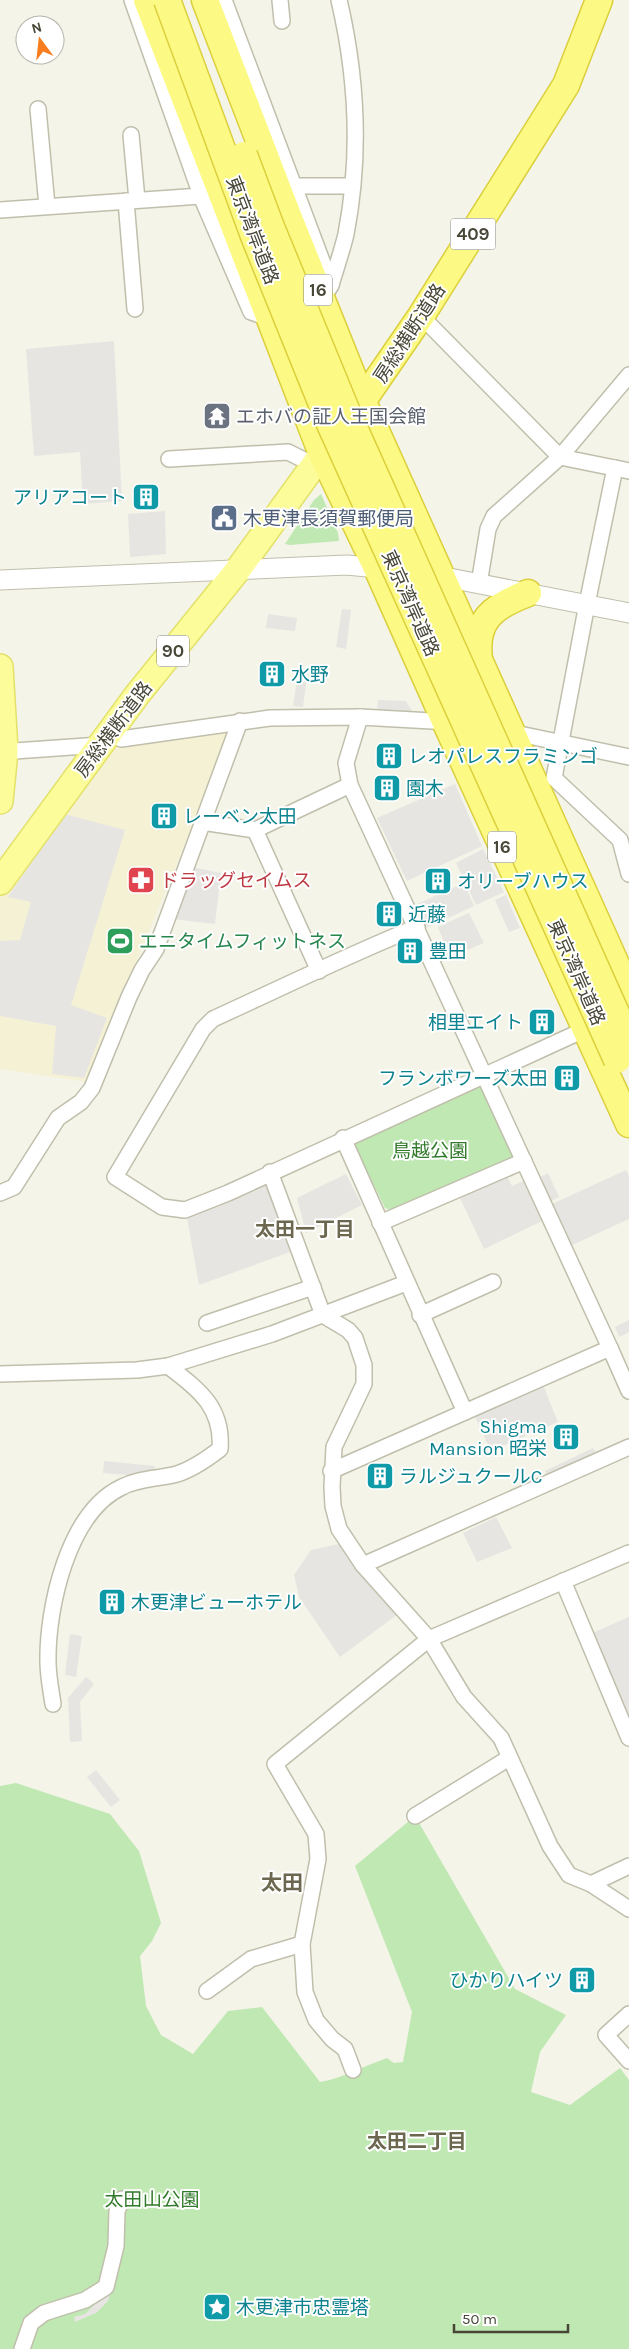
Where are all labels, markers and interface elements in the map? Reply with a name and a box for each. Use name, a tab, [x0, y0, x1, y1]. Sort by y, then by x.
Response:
north arrow	[15, 15, 65, 65]
text: N	[30, 18, 44, 37]
street label: 東京湾岸道路	[221, 173, 283, 288]
road number: 409	[450, 218, 496, 250]
road number: 16	[304, 274, 332, 306]
street label: 房総横断道路	[370, 280, 450, 387]
temple icon: エホバの証人王国会館	[202, 401, 232, 431]
place label: エホバの証人王国会館	[236, 406, 426, 428]
building icon: アリアコート	[131, 482, 161, 512]
place label: アリアコート	[13, 487, 127, 509]
public building icon: 木更津長須賀郵便局	[209, 503, 239, 533]
place label: 木更津長須賀郵便局	[243, 508, 414, 530]
street label: 東京湾岸道路	[377, 547, 443, 660]
road number: 90	[157, 636, 189, 666]
building icon: 水野	[257, 659, 287, 689]
place label: 水野	[291, 664, 329, 686]
street label: 房総横断道路	[71, 677, 157, 782]
building icon: レオパレスフラミンゴ	[374, 741, 404, 771]
place label: レオパレスフラミンゴ	[408, 746, 598, 768]
building icon: 園木	[372, 773, 402, 803]
place label: 園木	[406, 778, 444, 800]
building icon: レーベン太田	[149, 801, 179, 831]
place label: レーベン太田	[183, 806, 297, 828]
road number: 16	[488, 832, 516, 862]
pharmacy icon: ドラッグセイムス	[126, 865, 156, 895]
building icon: オリーブハウス	[423, 866, 453, 896]
place label: ドラッグセイムス	[160, 870, 312, 892]
place label: オリーブハウス	[457, 871, 589, 893]
building icon: 近藤	[374, 899, 404, 929]
place label: 近藤	[408, 904, 446, 926]
street label: 東京湾岸道路	[543, 916, 609, 1029]
sports icon: エニタイムフィットネス	[105, 926, 135, 956]
place label: エニタイムフィットネス	[139, 931, 346, 953]
building icon: 豊田	[395, 936, 425, 966]
place label: 豊田	[429, 941, 467, 963]
building icon: 相里エイト	[527, 1007, 557, 1037]
place label: 相里エイト	[428, 1012, 523, 1034]
building icon: フランボワーズ太田	[552, 1063, 582, 1093]
place label: フランボワーズ太田	[378, 1068, 548, 1090]
park label: 鳥越公園	[392, 1140, 468, 1162]
district label: 太田一丁目	[255, 1218, 355, 1241]
place label: Shigma Mansion 昭栄	[429, 1416, 547, 1460]
building icon: Shigma Mansion 昭栄	[551, 1422, 581, 1452]
building icon: ラルジュクールC	[365, 1461, 395, 1491]
place label: ラルジュクールC	[399, 1466, 542, 1488]
building icon: 木更津ビューホテル	[97, 1587, 127, 1617]
place label: 木更津ビューホテル	[131, 1592, 302, 1614]
district label: 太田	[261, 1871, 303, 1895]
building icon: ひかりハイツ	[567, 1965, 597, 1995]
place label: ひかりハイツ	[449, 1970, 563, 1992]
district label: 太田二丁目	[367, 2130, 467, 2153]
park label: 太田山公園	[104, 2189, 200, 2211]
place icon: 木更津市忠霊塔	[202, 2292, 232, 2322]
place label: 木更津市忠霊塔	[236, 2297, 369, 2319]
scale bar	[454, 2302, 568, 2334]
text: 50 m	[462, 2310, 497, 2328]

